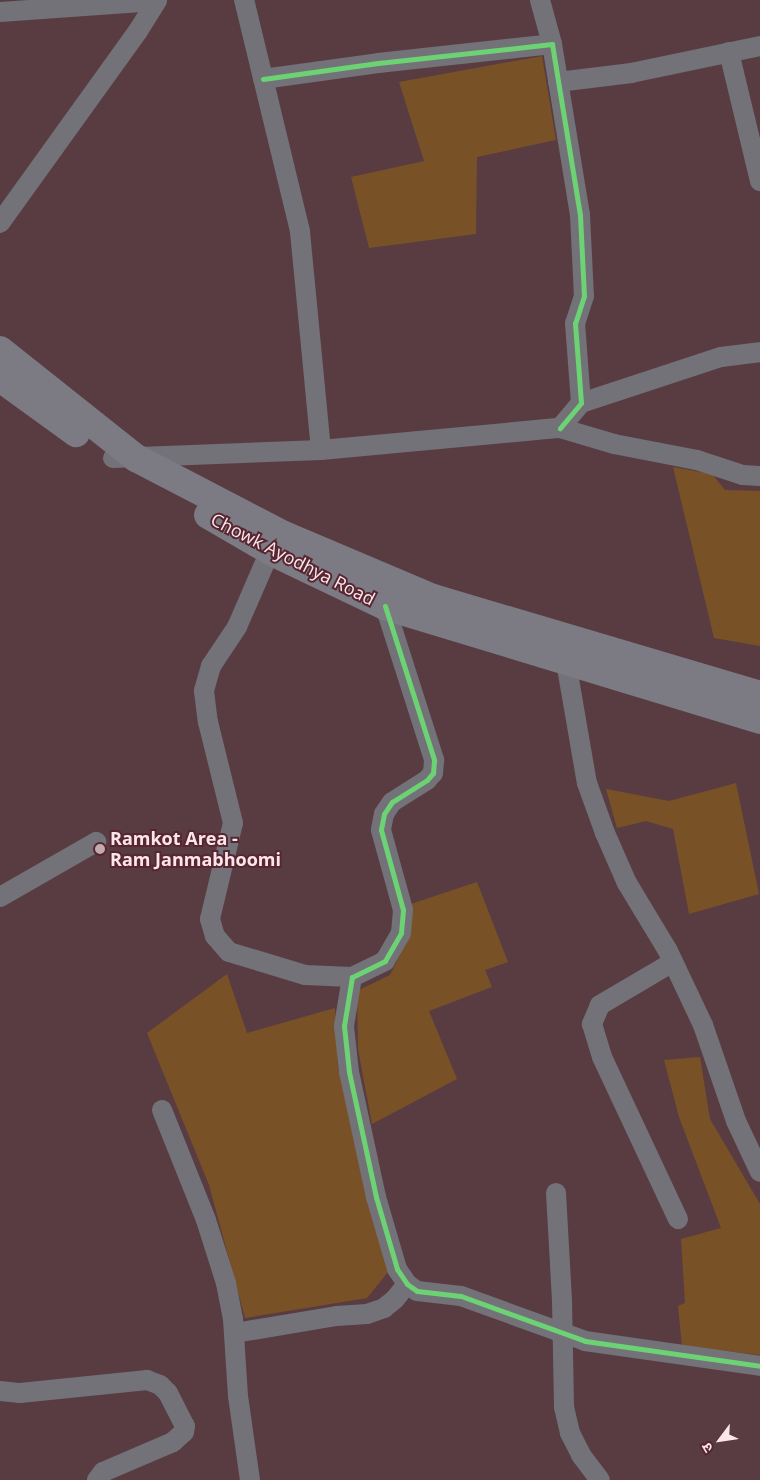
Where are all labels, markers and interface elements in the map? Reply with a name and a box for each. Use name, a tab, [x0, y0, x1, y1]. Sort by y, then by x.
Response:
street label: Chowk Ayodhya Road	[207, 508, 379, 610]
place label: Ramkot Area - Ram Janmabhoomi	[110, 828, 281, 871]
marker: Ramkot Area - Ram Janmabhoomi	[94, 843, 106, 855]
north arrow	[695, 1415, 745, 1465]
text: उ	[696, 1440, 717, 1456]

